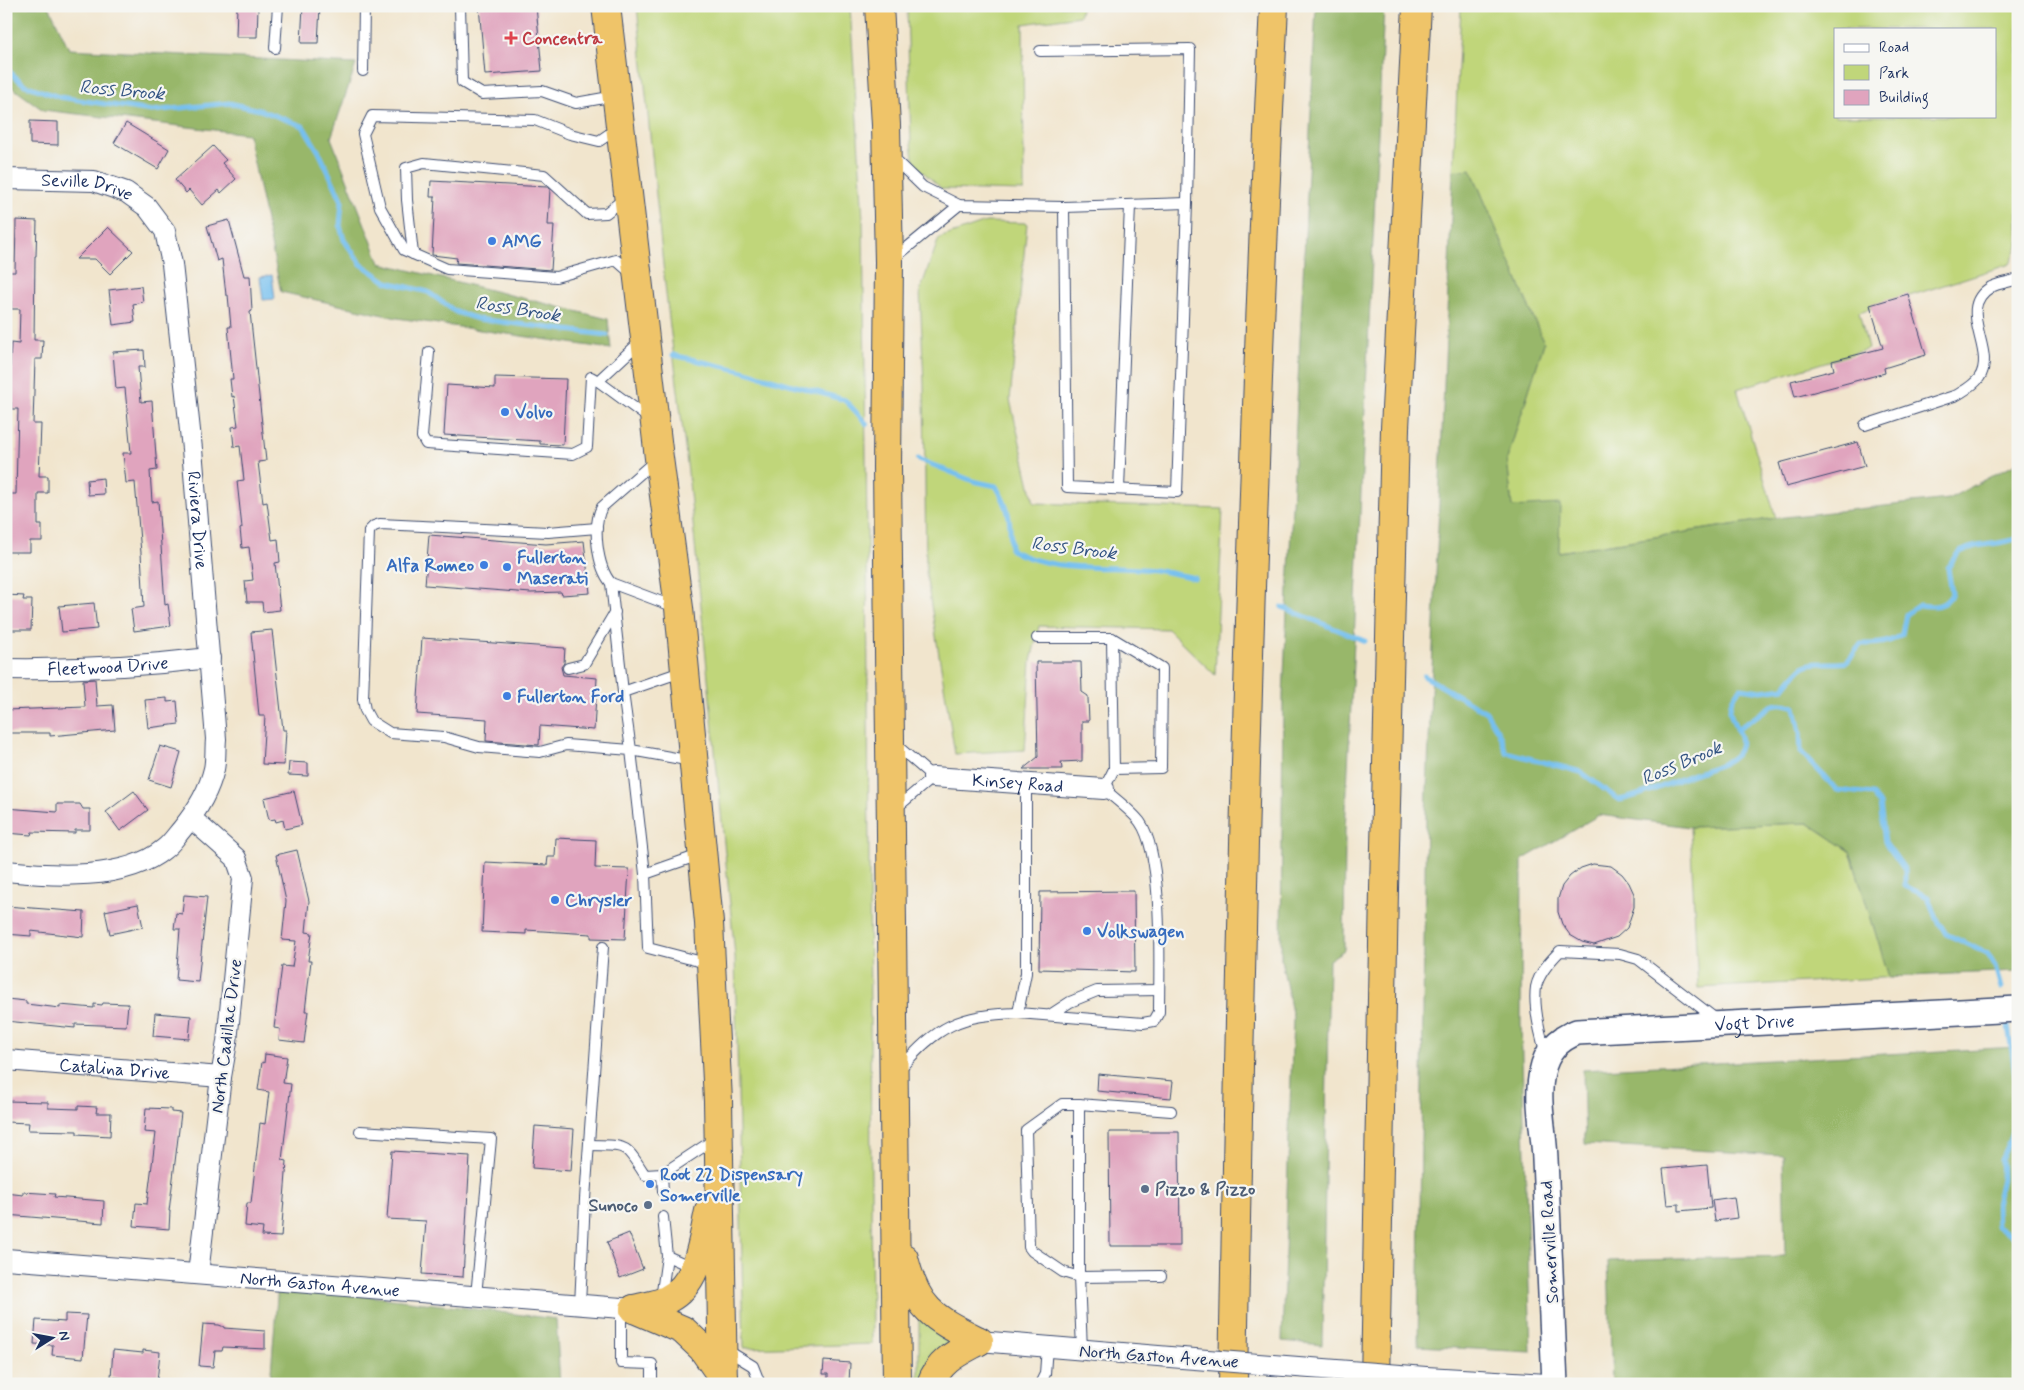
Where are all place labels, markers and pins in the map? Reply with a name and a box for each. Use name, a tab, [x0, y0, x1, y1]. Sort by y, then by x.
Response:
place label: Concentra	[522, 27, 603, 51]
marker: Concentra	[504, 31, 518, 45]
place label: AMG	[502, 230, 542, 254]
marker: AMG	[486, 235, 498, 247]
place label: Volvo	[515, 401, 553, 425]
marker: Volvo	[499, 406, 511, 418]
place label: Fullerton Maserati	[517, 546, 588, 591]
place label: Alfa Romeo	[386, 554, 474, 578]
marker: Alfa Romeo	[478, 559, 490, 571]
marker: Fullerton Maserati	[501, 561, 513, 573]
place label: Fullerton Ford	[517, 685, 624, 709]
marker: Fullerton Ford	[501, 690, 513, 702]
place label: Chrysler	[565, 889, 633, 913]
marker: Chrysler	[549, 894, 561, 906]
place label: Volkswagen	[1097, 920, 1184, 946]
marker: Volkswagen	[1081, 925, 1093, 937]
place label: Root 22 Dispensary Somerville	[660, 1163, 803, 1208]
marker: Root 22 Dispensary Somerville	[644, 1178, 656, 1190]
place label: Pizzo & Pizzo	[1155, 1178, 1255, 1202]
marker: Pizzo & Pizzo	[1139, 1183, 1151, 1195]
place label: Sunoco	[589, 1194, 638, 1218]
marker: Sunoco	[642, 1199, 654, 1211]

